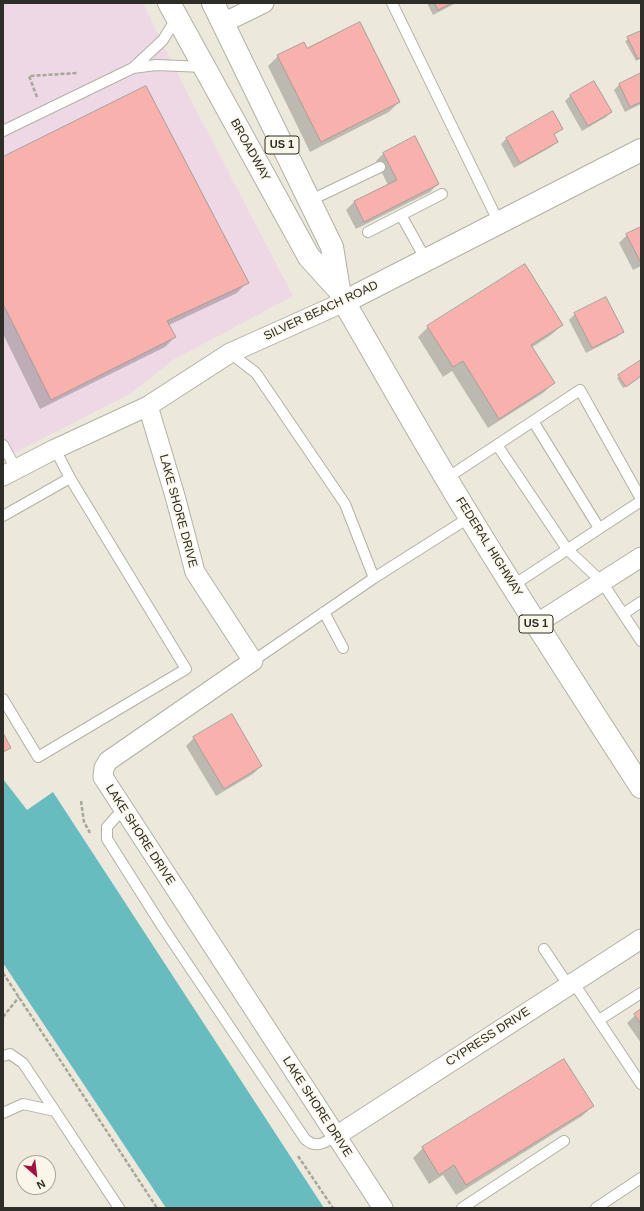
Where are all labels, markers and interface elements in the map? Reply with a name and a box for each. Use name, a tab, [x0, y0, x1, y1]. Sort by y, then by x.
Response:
street label: BROADWAY	[227, 116, 273, 184]
road number: US 1	[265, 136, 299, 154]
street label: SILVER BEACH ROAD	[262, 278, 380, 344]
street label: LAKE SHORE DRIVE	[156, 453, 200, 569]
street label: FEDERAL HIGHWAY	[453, 495, 525, 599]
road number: US 1	[519, 615, 553, 633]
street label: LAKE SHORE DRIVE	[102, 782, 178, 888]
street label: CYPRESS DRIVE	[443, 1004, 533, 1070]
street label: LAKE SHORE DRIVE	[279, 1054, 355, 1160]
north arrow	[16, 1155, 56, 1195]
text: N	[35, 1178, 47, 1192]

